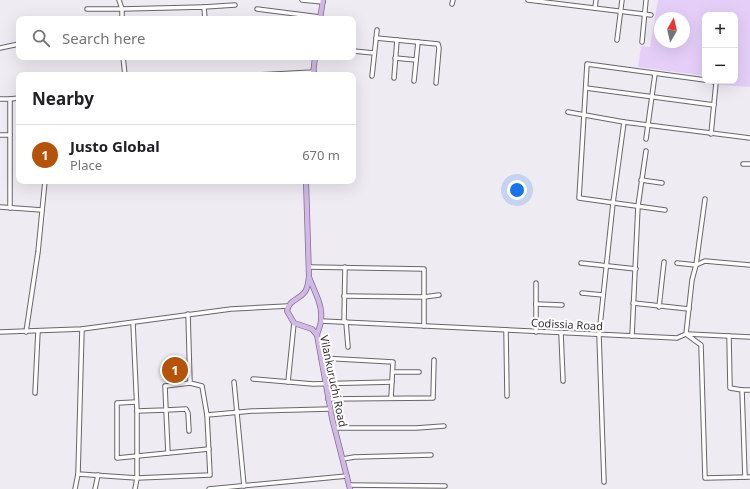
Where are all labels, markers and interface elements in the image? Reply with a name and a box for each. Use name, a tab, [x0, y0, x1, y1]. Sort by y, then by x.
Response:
north arrow	[654, 12, 690, 48]
map controls	[702, 12, 738, 84]
button: +	[702, 12, 738, 48]
search box	[16, 16, 356, 60]
icon: search	[30, 27, 52, 49]
text: Search here	[62, 28, 145, 48]
button: −	[702, 48, 738, 84]
text: Nearby	[32, 87, 94, 110]
text: Justo Global	[70, 136, 160, 156]
text: 1	[41, 146, 49, 164]
text: 670 m	[302, 146, 340, 164]
text: Place	[70, 156, 102, 174]
your location	[507, 180, 527, 200]
street label: Codissia Road	[531, 315, 603, 333]
street label: Vilankuruchi Road	[317, 334, 351, 428]
pin: 1	[162, 355, 188, 385]

